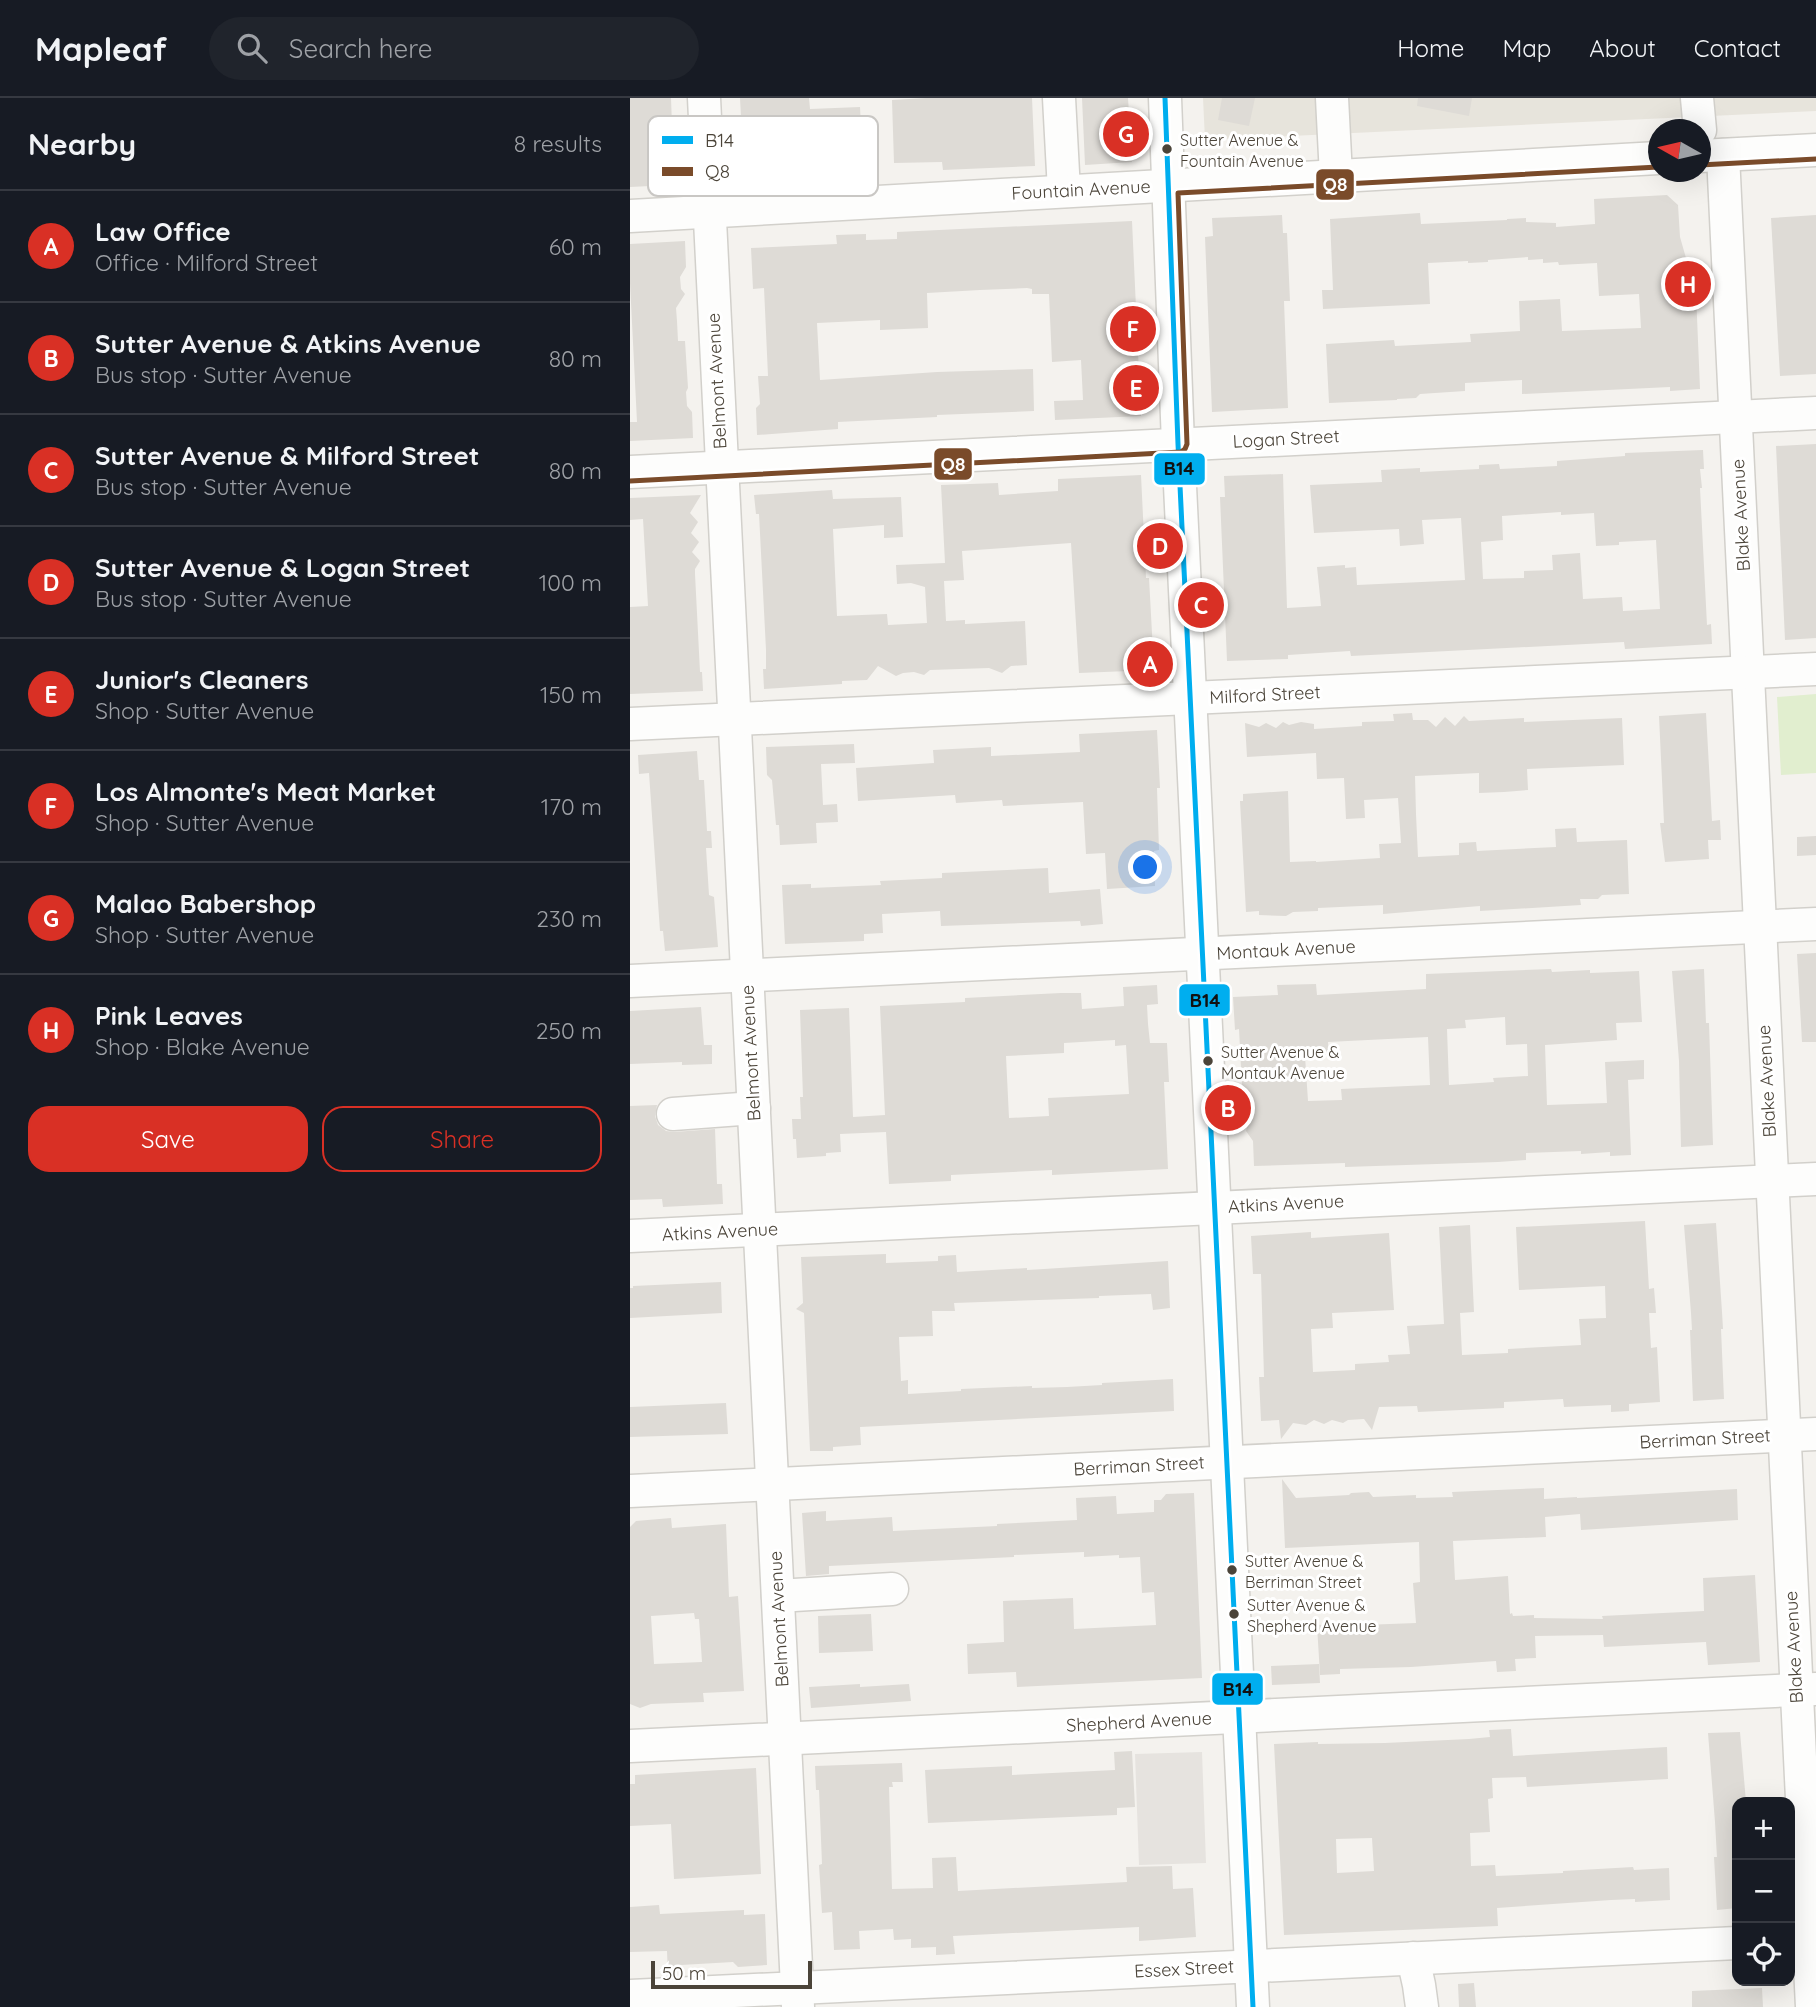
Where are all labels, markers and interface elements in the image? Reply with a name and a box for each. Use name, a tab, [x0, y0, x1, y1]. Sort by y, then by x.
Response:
search box	[209, 17, 699, 80]
text: Mapleaf	[35, 28, 167, 69]
icon: search	[233, 29, 271, 67]
text: Search here	[289, 32, 432, 65]
text: Home	[1397, 33, 1464, 63]
text: Map	[1502, 33, 1551, 63]
text: About	[1589, 33, 1656, 63]
text: Contact	[1694, 33, 1781, 63]
pin: G	[1103, 108, 1149, 160]
legend	[648, 116, 878, 196]
north arrow	[1648, 119, 1711, 182]
text: Nearby	[28, 125, 136, 163]
text: B14	[705, 128, 734, 152]
text: 8 results	[514, 129, 602, 158]
place label: Sutter Avenue & Fountain Avenue	[1180, 130, 1304, 171]
marker: Sutter Avenue & Fountain Avenue	[1160, 142, 1174, 156]
text: Q8	[705, 159, 730, 183]
line badge: Q8	[1315, 168, 1355, 201]
text: Q8	[1323, 172, 1347, 196]
street label: Fountain Avenue	[1011, 174, 1151, 205]
text: Law Office	[95, 215, 231, 248]
text: A	[44, 232, 58, 261]
text: 60 m	[549, 232, 602, 261]
text: Office · Milford Street	[95, 248, 318, 277]
pin: H	[1665, 258, 1711, 310]
pin: F	[1110, 303, 1156, 355]
street label: Belmont Avenue	[701, 312, 732, 450]
text: Sutter Avenue & Atkins Avenue	[95, 327, 481, 360]
text: B	[43, 344, 59, 373]
text: 80 m	[549, 344, 602, 373]
text: Bus stop · Sutter Avenue	[95, 360, 352, 389]
pin: E	[1113, 362, 1159, 414]
street label: Logan Street	[1232, 424, 1340, 453]
text: Sutter Avenue & Milford Street	[95, 439, 479, 472]
line badge: Q8	[933, 447, 973, 481]
text: Q8	[941, 452, 965, 476]
line badge: B14	[1153, 452, 1206, 486]
text: C	[44, 456, 58, 485]
text: 80 m	[549, 456, 602, 485]
text: B14	[1163, 456, 1195, 480]
street label: Blake Avenue	[1726, 458, 1755, 572]
text: Bus stop · Sutter Avenue	[95, 472, 352, 501]
pin: D	[1137, 520, 1183, 572]
text: Sutter Avenue & Logan Street	[95, 551, 470, 584]
text: D	[43, 568, 59, 597]
text: 100 m	[539, 568, 602, 597]
pin: C	[1178, 579, 1224, 631]
text: Bus stop · Sutter Avenue	[95, 584, 352, 613]
pin: A	[1127, 638, 1173, 690]
text: Junior's Cleaners	[95, 663, 309, 696]
text: E	[44, 680, 58, 709]
text: 150 m	[540, 680, 602, 709]
street label: Milford Street	[1209, 680, 1321, 709]
text: Shop · Sutter Avenue	[95, 696, 314, 725]
text: Los Almonte's Meat Market	[95, 775, 436, 808]
text: F	[45, 792, 57, 821]
text: 170 m	[541, 792, 602, 821]
text: Shop · Sutter Avenue	[95, 808, 314, 837]
your location	[1128, 850, 1162, 884]
text: Malao Babershop	[95, 887, 316, 920]
text: G	[43, 904, 59, 933]
text: 230 m	[536, 904, 602, 933]
text: Shop · Sutter Avenue	[95, 920, 314, 949]
street label: Montauk Avenue	[1216, 934, 1356, 965]
line badge: B14	[1178, 983, 1231, 1017]
street label: Belmont Avenue	[735, 984, 766, 1122]
text: B14	[1189, 988, 1221, 1012]
text: Pink Leaves	[95, 999, 243, 1032]
text: H	[43, 1016, 59, 1045]
text: 250 m	[536, 1016, 602, 1045]
street label: Blake Avenue	[1752, 1024, 1781, 1138]
text: Shop · Blake Avenue	[95, 1032, 310, 1061]
place label: Sutter Avenue & Montauk Avenue	[1221, 1042, 1345, 1083]
marker: Sutter Avenue & Montauk Avenue	[1201, 1054, 1215, 1068]
pin: B	[1205, 1082, 1251, 1134]
button: Save	[28, 1106, 308, 1172]
button: Share	[322, 1106, 602, 1172]
street label: Atkins Avenue	[1227, 1189, 1345, 1218]
street label: Atkins Avenue	[661, 1217, 779, 1246]
street label: Berriman Street	[1639, 1424, 1771, 1453]
street label: Berriman Street	[1073, 1451, 1205, 1480]
street label: Belmont Avenue	[763, 1550, 794, 1688]
place label: Sutter Avenue & Berriman Street	[1245, 1551, 1364, 1592]
marker: Sutter Avenue & Berriman Street	[1225, 1563, 1239, 1577]
street label: Blake Avenue	[1779, 1590, 1808, 1704]
place label: Sutter Avenue & Shepherd Avenue	[1247, 1595, 1377, 1636]
marker: Sutter Avenue & Shepherd Avenue	[1227, 1607, 1241, 1621]
line badge: B14	[1211, 1672, 1264, 1706]
text: B14	[1222, 1677, 1254, 1701]
street label: Shepherd Avenue	[1066, 1706, 1212, 1737]
map controls	[1732, 1797, 1795, 1986]
button: +	[1732, 1797, 1795, 1860]
button: −	[1732, 1860, 1795, 1923]
button: locate	[1732, 1923, 1795, 1986]
street label: Essex Street	[1133, 1954, 1234, 1983]
scale bar	[651, 1958, 812, 1990]
text: 50 m	[662, 1961, 706, 1985]

